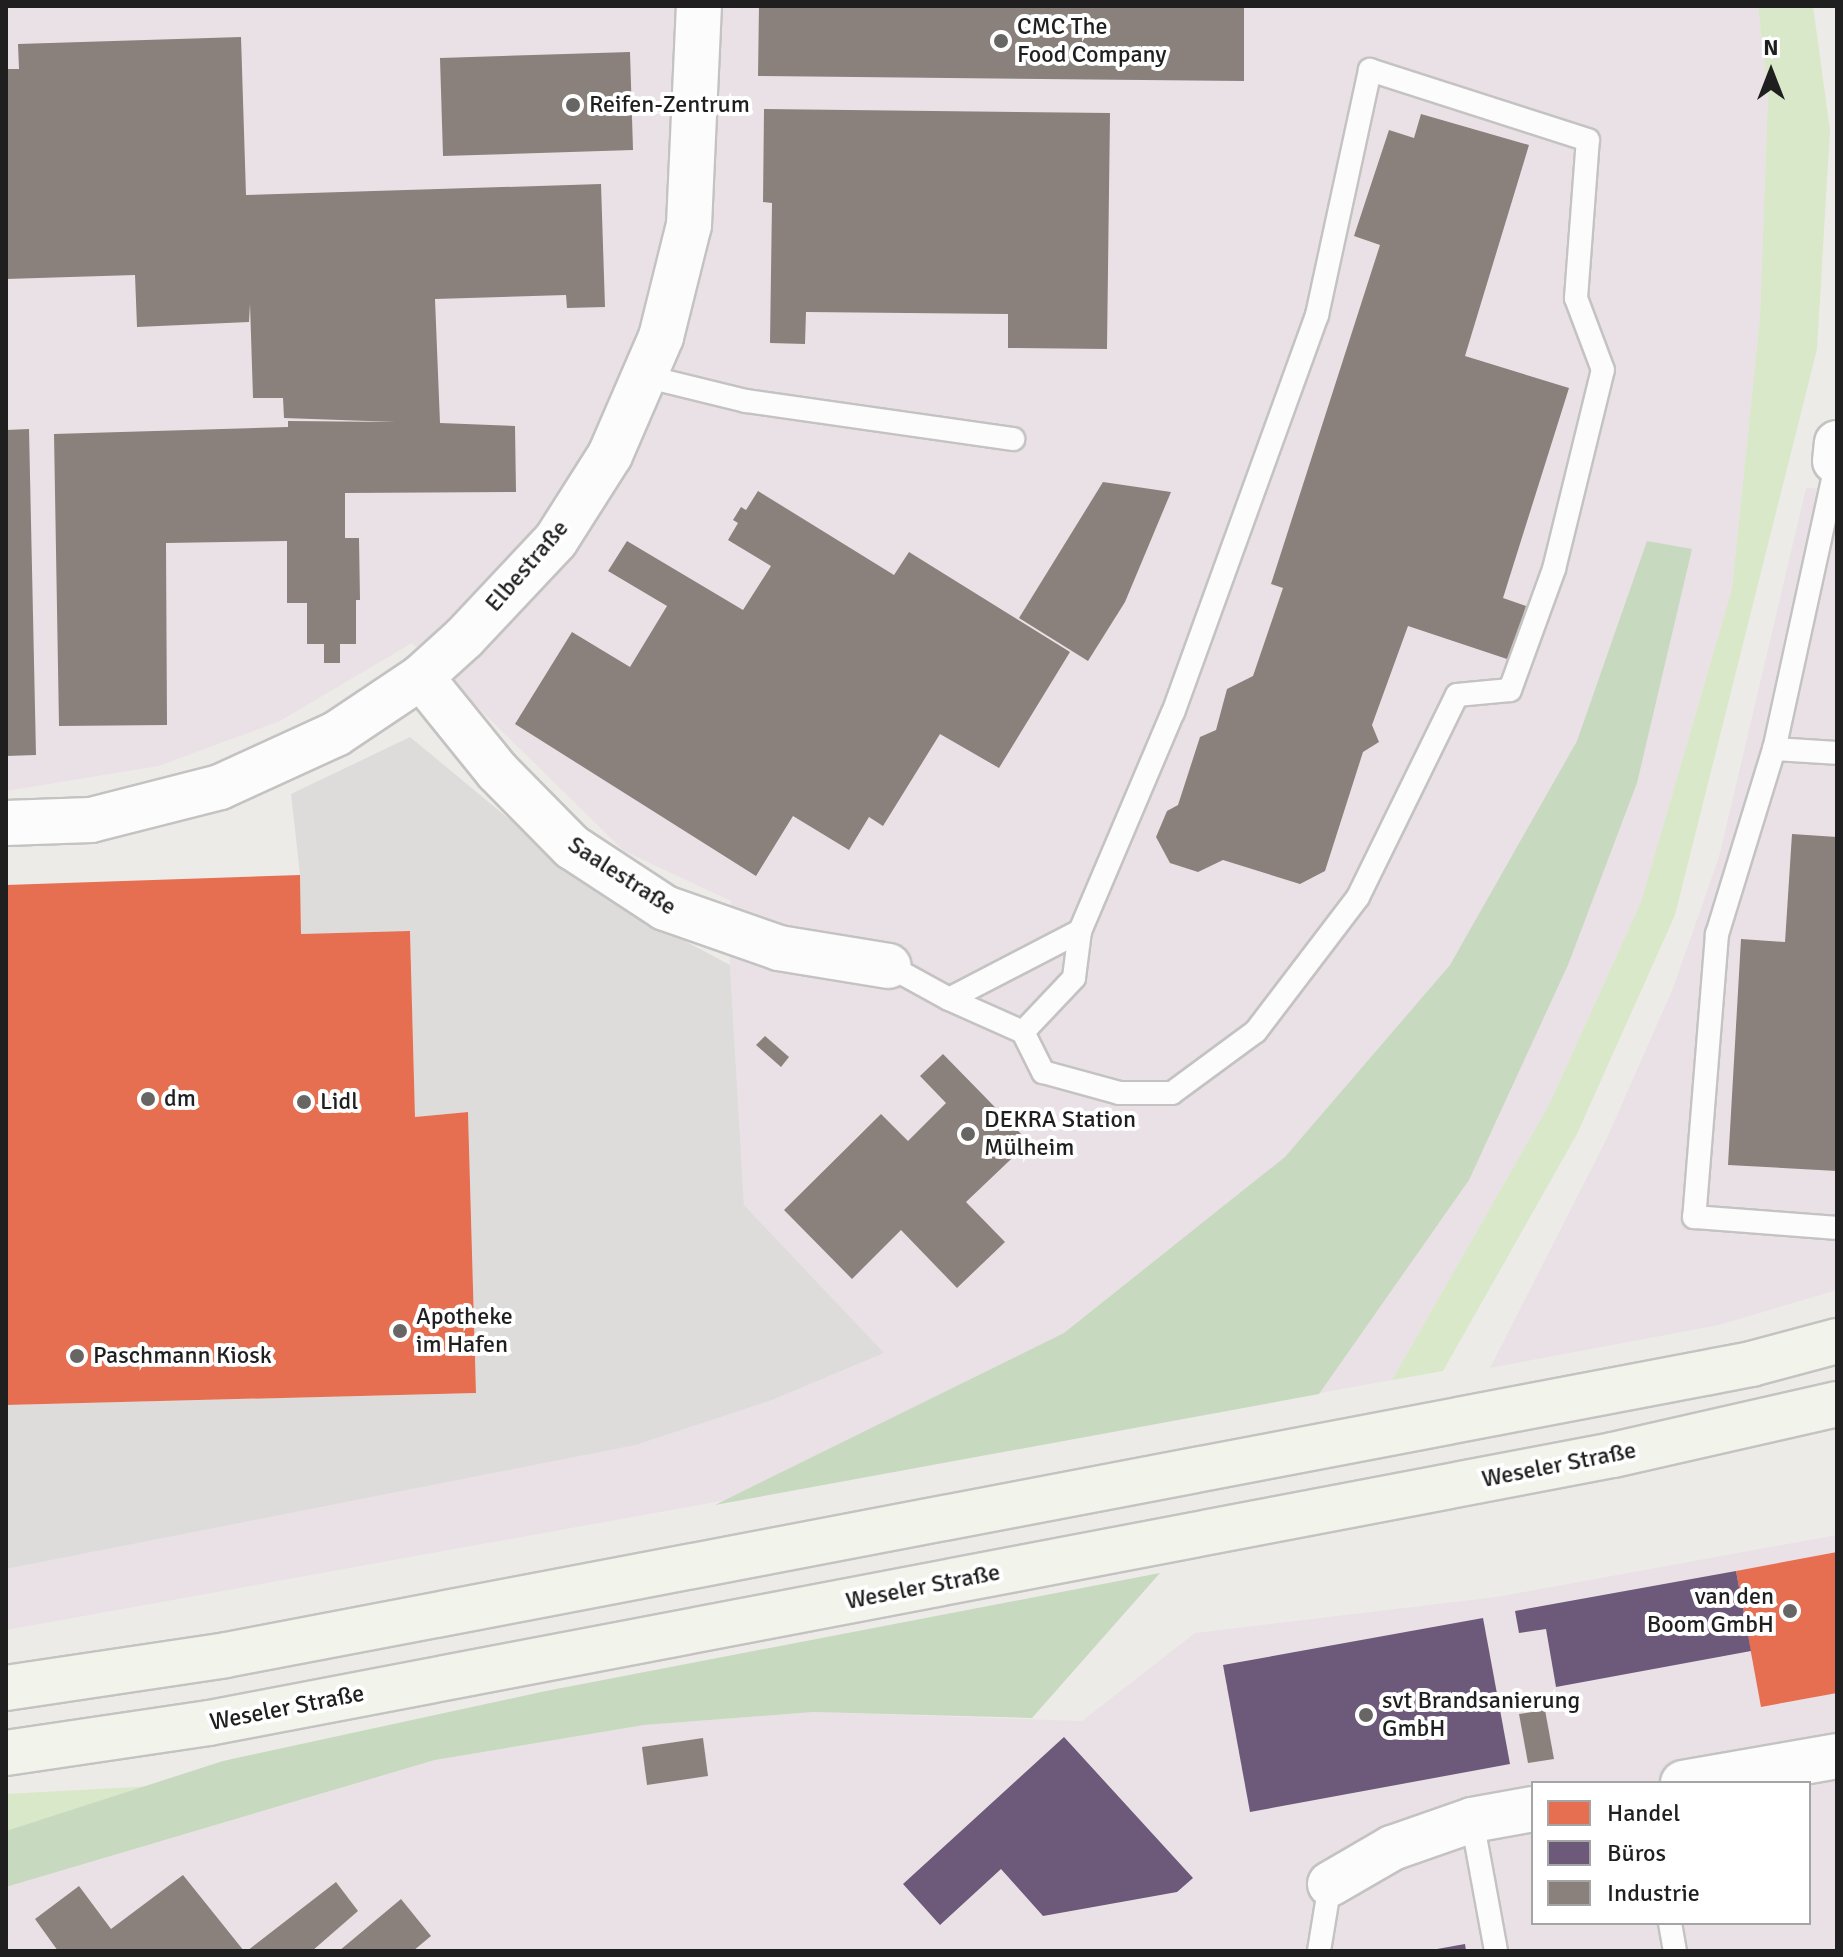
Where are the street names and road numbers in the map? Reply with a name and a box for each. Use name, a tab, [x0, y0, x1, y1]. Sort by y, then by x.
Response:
street label: Elbestraße	[479, 514, 575, 618]
street label: Saalestraße	[562, 830, 682, 922]
street label: Weseler Straße	[1479, 1436, 1639, 1494]
street label: Weseler Straße	[843, 1558, 1003, 1616]
street label: Weseler Straße	[207, 1679, 367, 1737]

